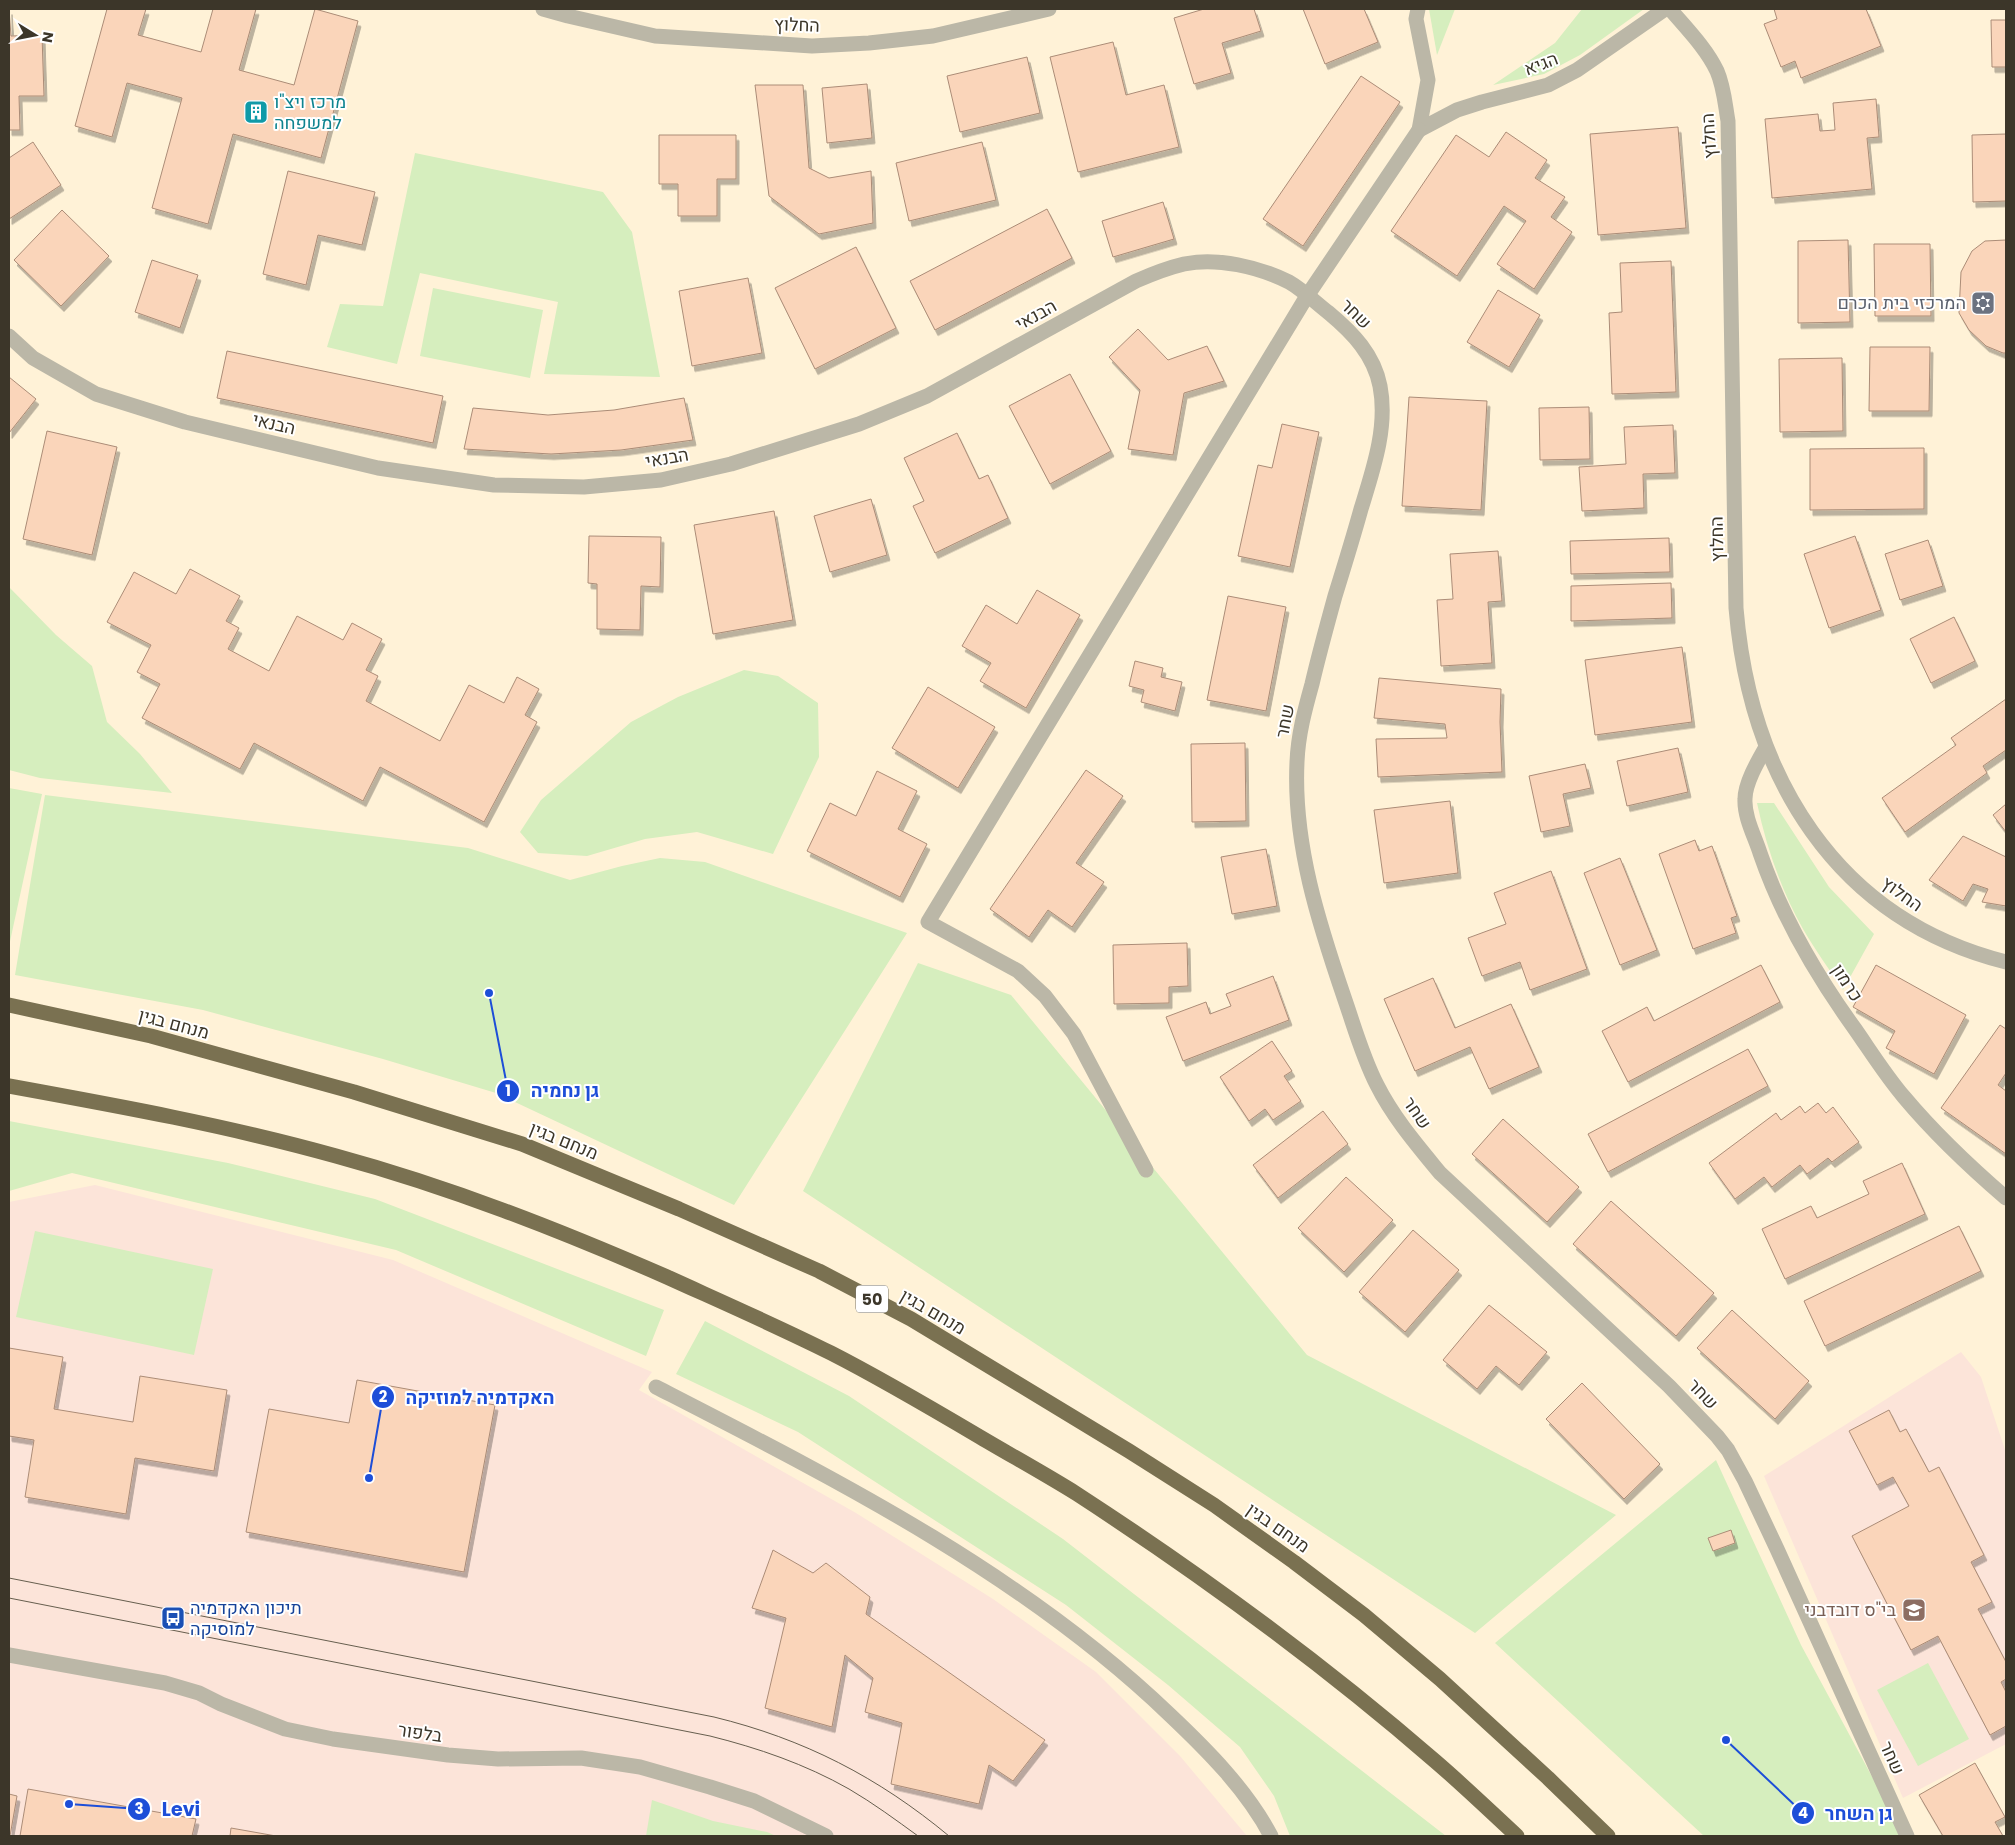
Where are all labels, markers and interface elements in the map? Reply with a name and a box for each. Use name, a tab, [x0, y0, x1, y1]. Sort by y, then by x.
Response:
north arrow	[10, 10, 60, 60]
street label: החלוץ	[774, 11, 820, 38]
text: N	[37, 30, 59, 44]
street label: הגיא	[1520, 46, 1561, 81]
place label: מרכז ויצ"ו למשפחה	[274, 89, 346, 135]
building icon: מרכז ויצ"ו למשפחה	[243, 99, 269, 125]
street label: החלוץ	[1694, 112, 1723, 160]
place label: המרכזי בית הכרם	[1837, 290, 1966, 315]
synagogue icon: המרכזי בית הכרם	[1970, 290, 1996, 316]
street label: הבנאי	[1011, 293, 1061, 336]
street label: שחר	[1335, 293, 1377, 334]
street label: הבנאי	[250, 406, 298, 441]
street label: הבנאי	[643, 441, 691, 474]
street label: החלוץ	[1704, 516, 1729, 562]
street label: שחר	[1269, 702, 1300, 740]
street label: החלוץ	[1876, 870, 1928, 917]
street label: כרמון	[1826, 959, 1869, 1006]
street label: מנחם בגין	[136, 1002, 212, 1045]
callout: גן נחמיה	[495, 1074, 609, 1108]
text: גן נחמיה	[531, 1077, 599, 1104]
text: 1	[505, 1080, 511, 1101]
street label: שחר	[1397, 1092, 1437, 1134]
street label: מנחם בגין	[526, 1115, 602, 1166]
street label: מנחם בגין	[896, 1283, 971, 1340]
road number: 50	[856, 1286, 888, 1312]
street label: שחר	[1683, 1373, 1724, 1415]
callout: האקדמיה למוזיקה	[370, 1380, 564, 1414]
text: האקדמיה למוזיקה	[405, 1384, 555, 1411]
text: 2	[379, 1386, 388, 1407]
street label: מנחם בגין	[1242, 1497, 1315, 1559]
place label: תיכון האקדמיה למוסיקה	[190, 1595, 302, 1641]
place label: בי"ס דובדבני	[1805, 1597, 1897, 1622]
school or university icon: בי"ס דובדבני	[1901, 1597, 1927, 1623]
bus stop icon: תיכון האקדמיה למוסיקה	[160, 1605, 186, 1631]
street label: בלפור	[396, 1717, 444, 1748]
street label: שחר	[1874, 1737, 1911, 1778]
callout: Levi	[127, 1792, 210, 1826]
text: Levi	[162, 1796, 200, 1823]
callout: גן השחר	[1790, 1796, 1903, 1830]
text: 3	[134, 1798, 144, 1819]
text: גן השחר	[1825, 1800, 1893, 1827]
text: 4	[1798, 1802, 1808, 1823]

